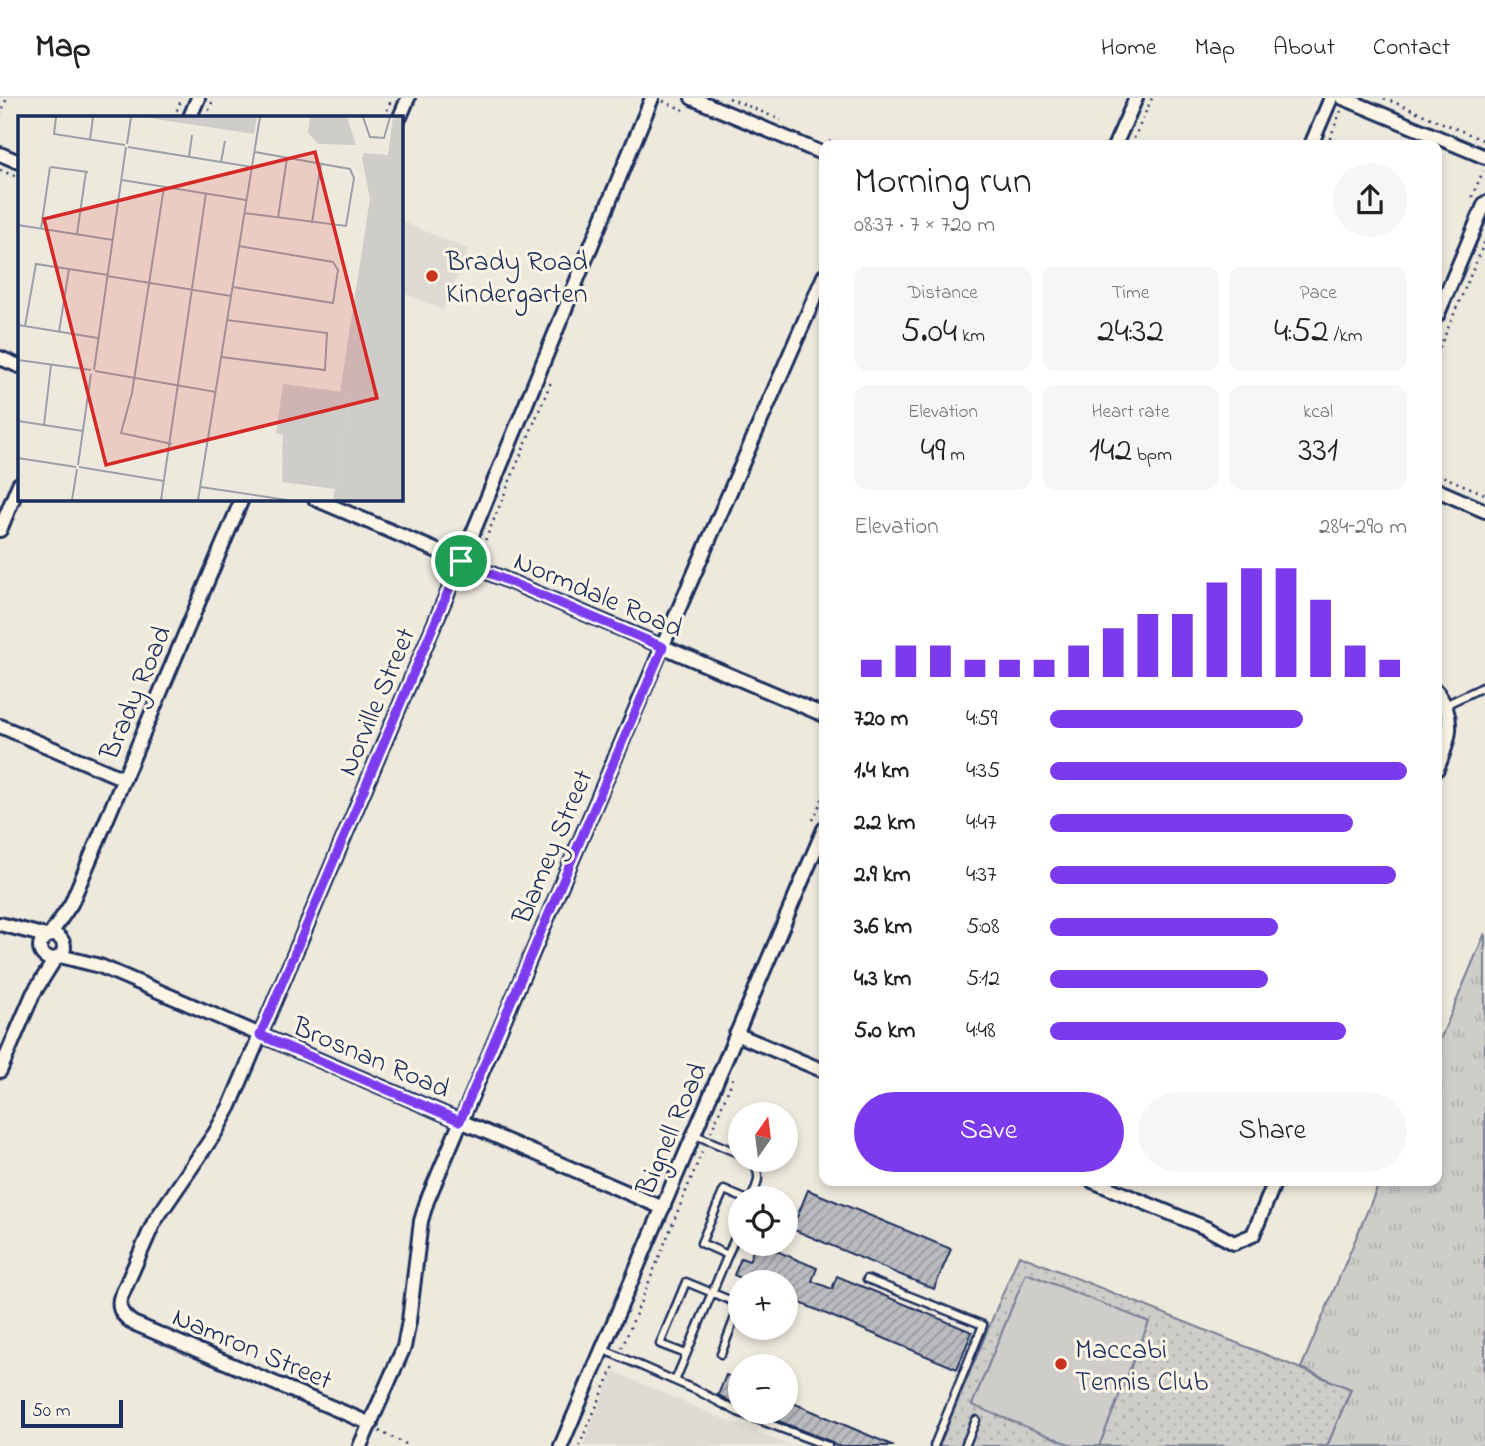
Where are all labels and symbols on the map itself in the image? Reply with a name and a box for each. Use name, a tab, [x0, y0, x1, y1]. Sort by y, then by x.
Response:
inset map	[18, 116, 402, 500]
place label: Brady Road Kindergarten	[445, 243, 588, 316]
marker: Brady Road Kindergarten	[424, 268, 440, 284]
pin	[431, 531, 491, 591]
street label: Normdale Road	[507, 542, 689, 650]
street label: Brady Road	[90, 620, 184, 768]
street label: Norville Street	[329, 622, 428, 783]
street label: Blamey Street	[503, 764, 605, 932]
street label: Brosnan Road	[285, 1007, 456, 1111]
street label: Bignell Road	[627, 1057, 720, 1203]
north arrow	[728, 1102, 798, 1172]
street label: Namron Street	[165, 1298, 338, 1402]
place label: Maccabi Tennis Club	[1075, 1331, 1208, 1404]
marker: Maccabi Tennis Club	[1053, 1356, 1069, 1372]
scale bar	[21, 1397, 122, 1429]

